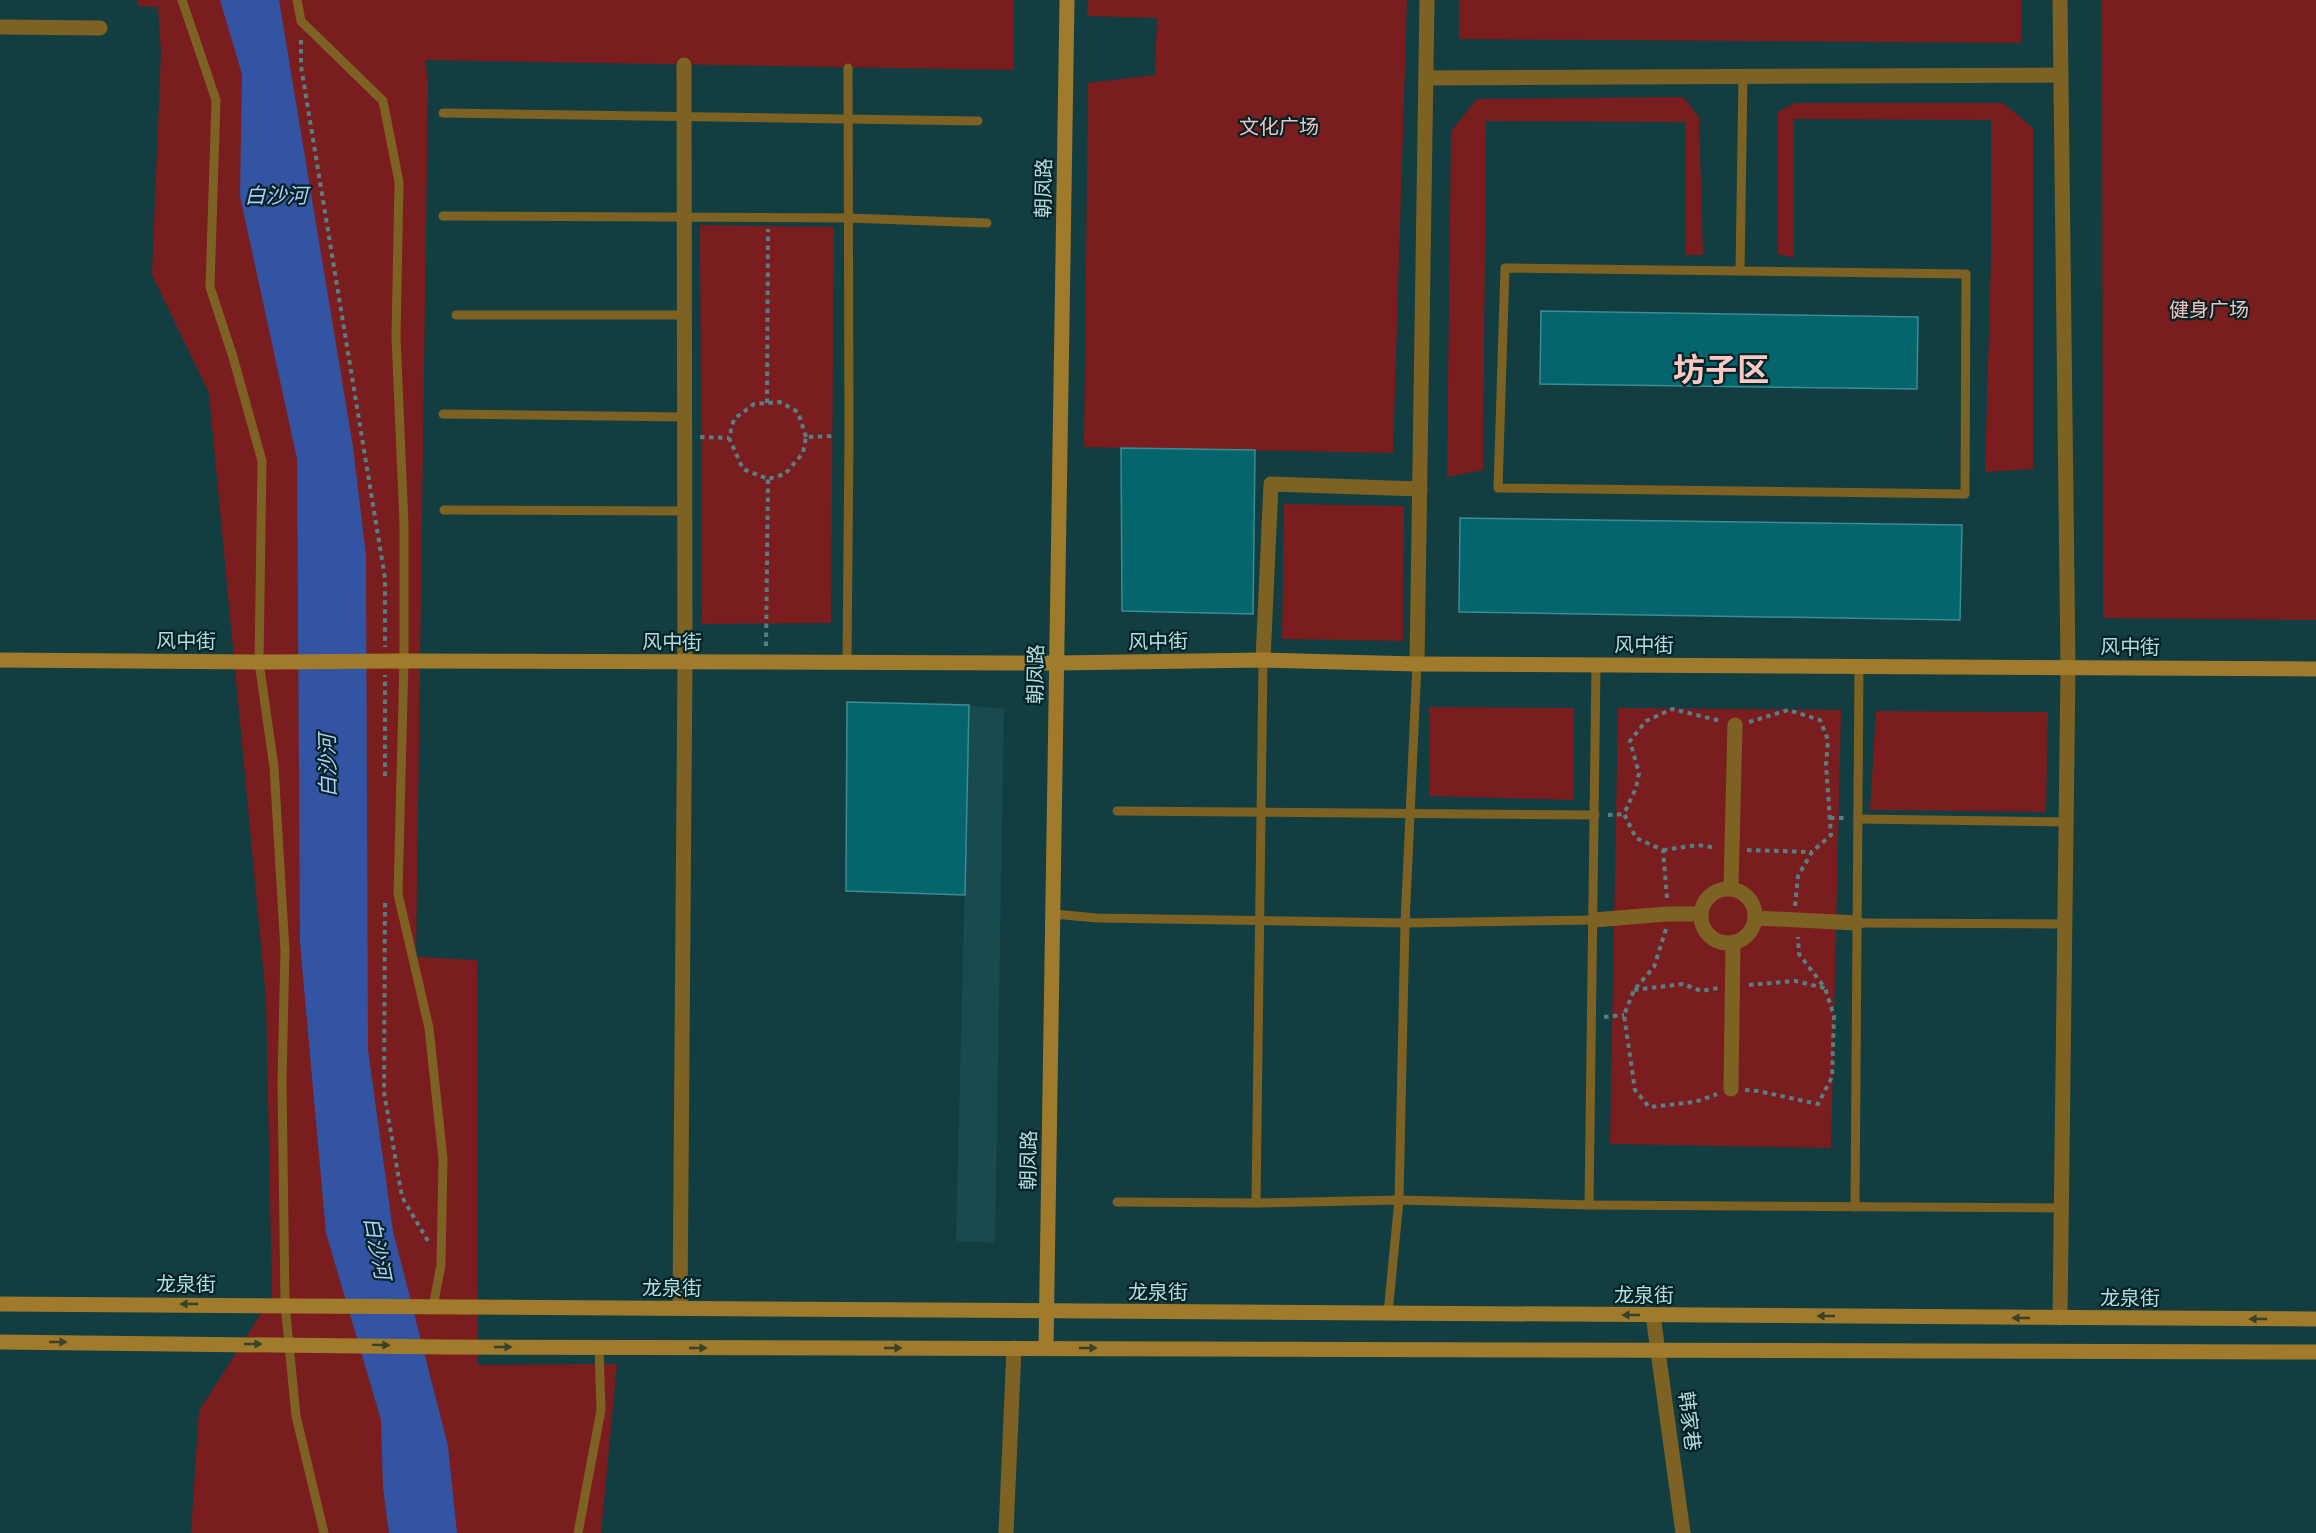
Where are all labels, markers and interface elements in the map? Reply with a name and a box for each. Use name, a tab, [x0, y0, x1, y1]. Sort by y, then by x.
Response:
park label: 文化广场	[1239, 113, 1319, 140]
street label: 朝凤路	[1029, 158, 1057, 218]
water label: 白沙河	[245, 181, 311, 209]
park label: 健身广场	[2169, 296, 2249, 323]
district label: 坊子区	[1673, 347, 1769, 391]
street label: 风中街	[156, 627, 216, 654]
street label: 风中街	[1128, 627, 1188, 655]
street label: 风中街	[642, 628, 702, 655]
street label: 风中街	[1614, 631, 1674, 658]
street label: 风中街	[2100, 633, 2160, 660]
street label: 朝凤路	[1021, 644, 1049, 704]
water label: 白沙河	[312, 730, 342, 798]
street label: 朝凤路	[1014, 1130, 1042, 1190]
water label: 白沙河	[358, 1214, 399, 1286]
street label: 龙泉街	[156, 1270, 216, 1297]
street label: 龙泉街	[642, 1274, 702, 1301]
street label: 龙泉街	[1128, 1278, 1188, 1305]
street label: 龙泉街	[1614, 1281, 1674, 1308]
street label: 龙泉街	[2100, 1284, 2160, 1311]
one-way arrow	[179, 1299, 198, 1309]
one-way arrow	[1621, 1310, 1640, 1320]
one-way arrow	[1816, 1311, 1835, 1321]
one-way arrow	[2011, 1313, 2030, 1322]
one-way arrow	[2248, 1314, 2267, 1324]
one-way arrow	[49, 1337, 68, 1347]
one-way arrow	[244, 1339, 263, 1349]
one-way arrow	[371, 1341, 390, 1350]
one-way arrow	[494, 1342, 513, 1352]
one-way arrow	[689, 1343, 708, 1353]
one-way arrow	[884, 1343, 903, 1353]
one-way arrow	[1079, 1343, 1098, 1353]
street label: 韩家巷	[1673, 1390, 1707, 1452]

